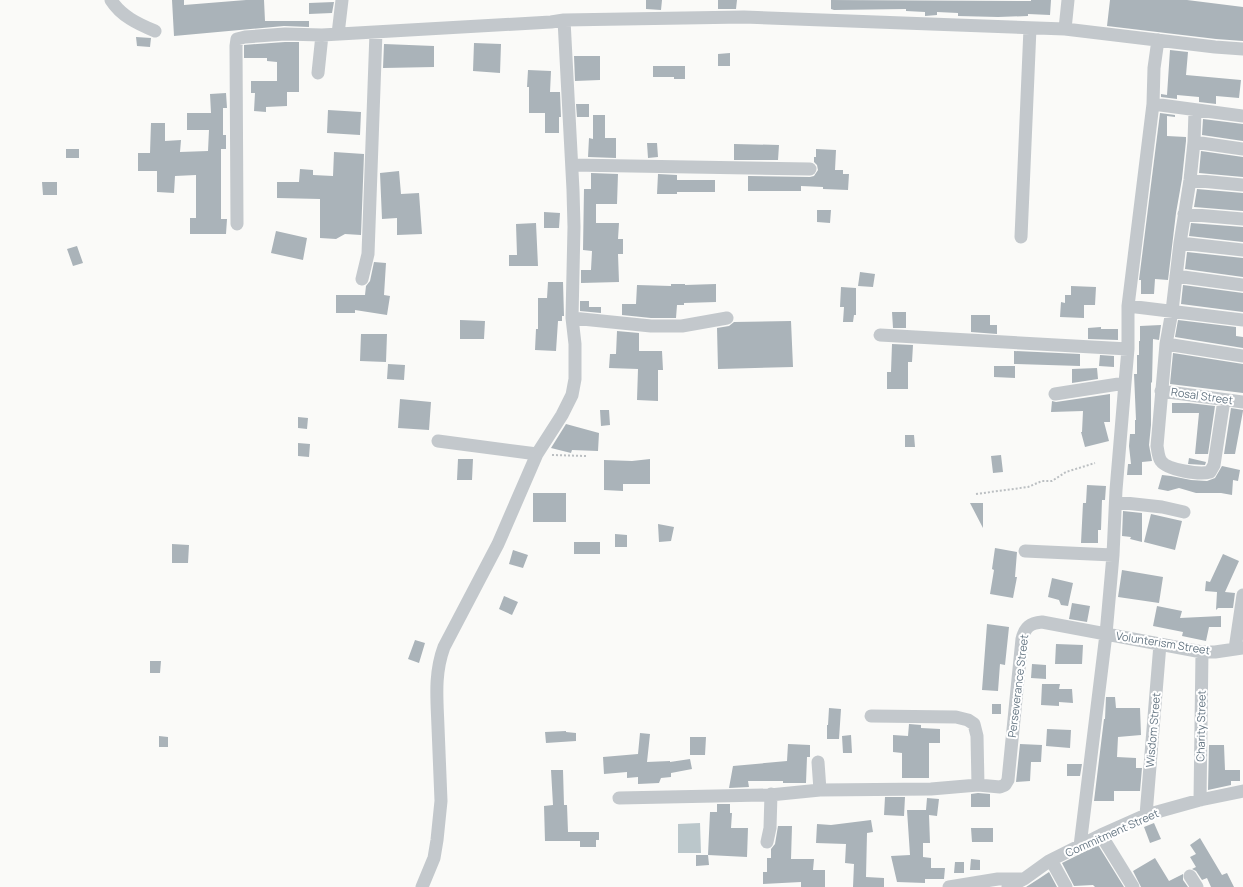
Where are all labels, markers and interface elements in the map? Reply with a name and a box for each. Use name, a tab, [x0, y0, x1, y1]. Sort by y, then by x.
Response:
street label: Rosal Street	[1170, 384, 1234, 407]
street label: Volunterism Street	[1115, 628, 1211, 657]
street label: Perseverance Street	[1004, 634, 1031, 738]
street label: Charity Street	[1192, 690, 1209, 762]
street label: Wisdom Street	[1142, 692, 1163, 768]
street label: Commitment Street	[1063, 805, 1161, 860]

